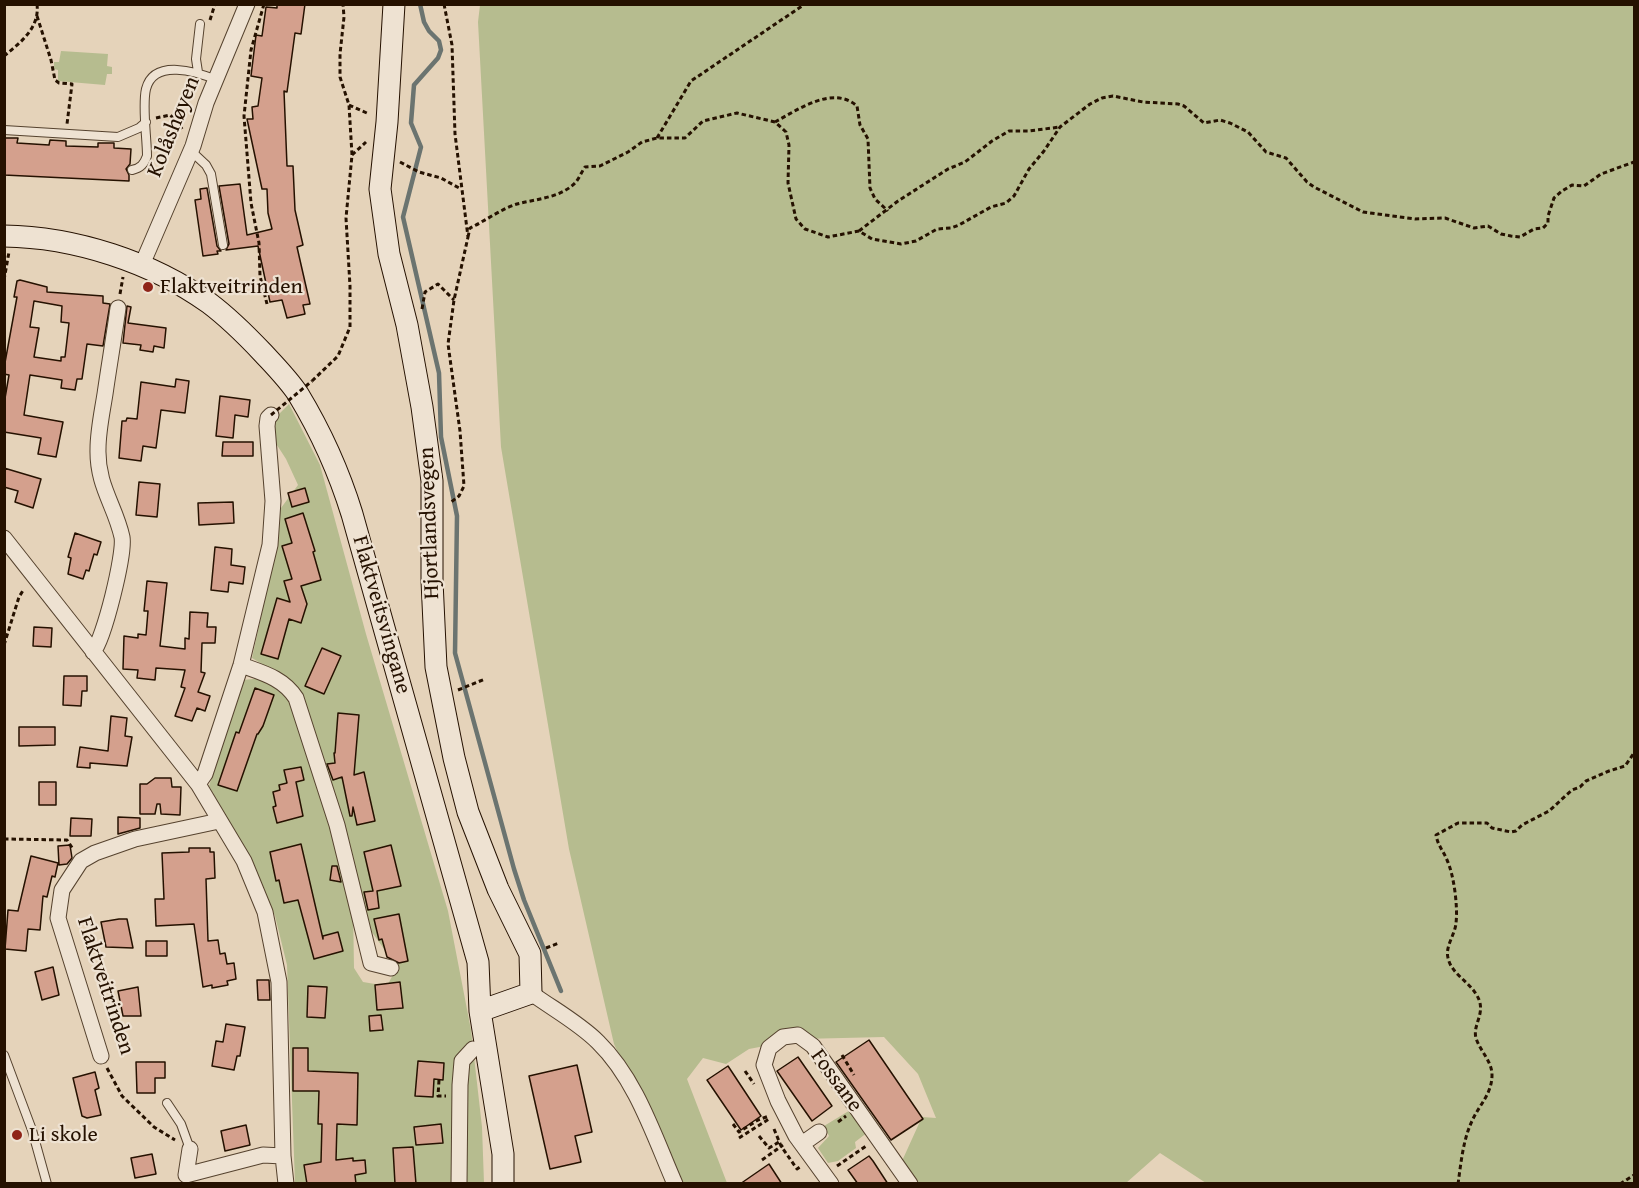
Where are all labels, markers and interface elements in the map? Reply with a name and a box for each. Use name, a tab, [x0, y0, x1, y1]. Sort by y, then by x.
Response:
street label: Kolåshøyen	[142, 73, 206, 181]
place label: Flaktveitrinden	[160, 274, 303, 300]
marker: Flaktveitrinden	[141, 280, 155, 294]
street label: Hjortlandsvegen	[414, 446, 446, 600]
street label: Flaktveitsvingane	[346, 533, 416, 697]
street label: Flaktveitrinden	[70, 914, 140, 1058]
street label: Fossane	[804, 1044, 868, 1118]
place label: Li skole	[29, 1122, 98, 1148]
marker: Li skole	[10, 1128, 24, 1142]

